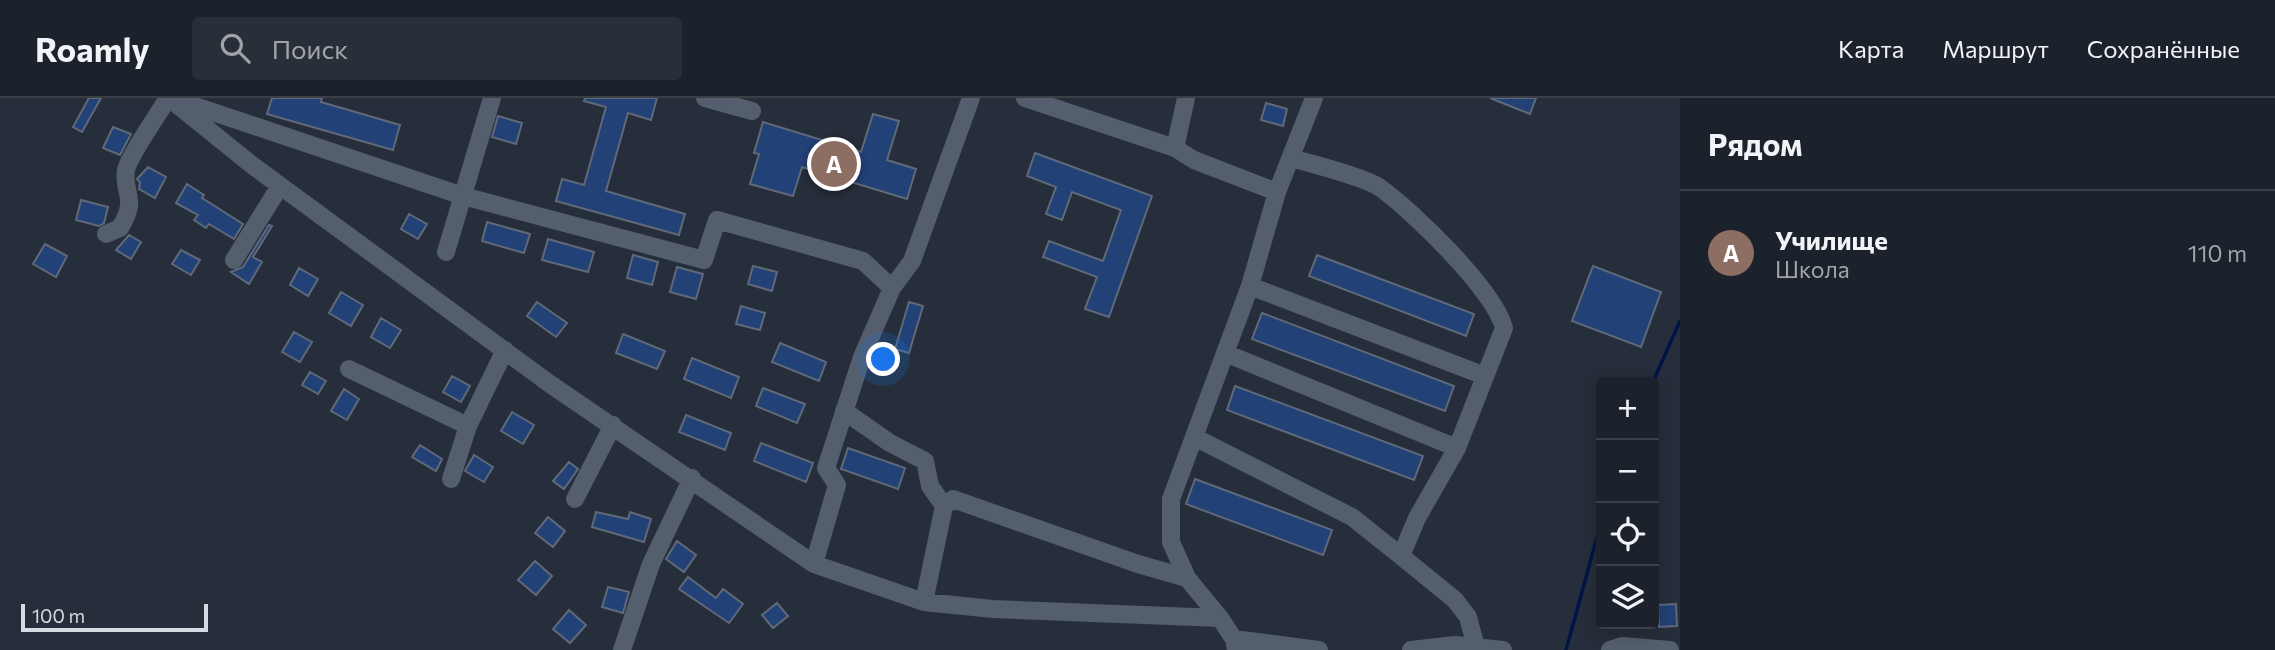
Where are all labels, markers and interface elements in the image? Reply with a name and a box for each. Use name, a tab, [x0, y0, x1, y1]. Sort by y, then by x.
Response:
search box	[192, 17, 682, 80]
text: Roamly	[35, 28, 150, 69]
icon: search	[216, 29, 254, 67]
text: Поиск	[272, 33, 348, 64]
text: Карта	[1838, 34, 1904, 63]
text: Маршрут	[1942, 34, 2049, 63]
text: Сохранённые	[2087, 34, 2240, 63]
text: Рядом	[1708, 125, 1802, 162]
pin: A	[811, 138, 857, 190]
text: Училище	[1775, 224, 1888, 255]
text: A	[1723, 239, 1739, 267]
text: 110 m	[2188, 239, 2247, 267]
text: Школа	[1775, 255, 1850, 283]
your location	[866, 342, 900, 376]
map controls	[1596, 377, 1659, 629]
button: +	[1596, 377, 1659, 440]
button: −	[1596, 440, 1659, 503]
button: locate	[1596, 503, 1659, 566]
button: layers	[1596, 566, 1659, 629]
scale bar	[21, 601, 208, 633]
text: 100 m	[32, 604, 85, 627]

